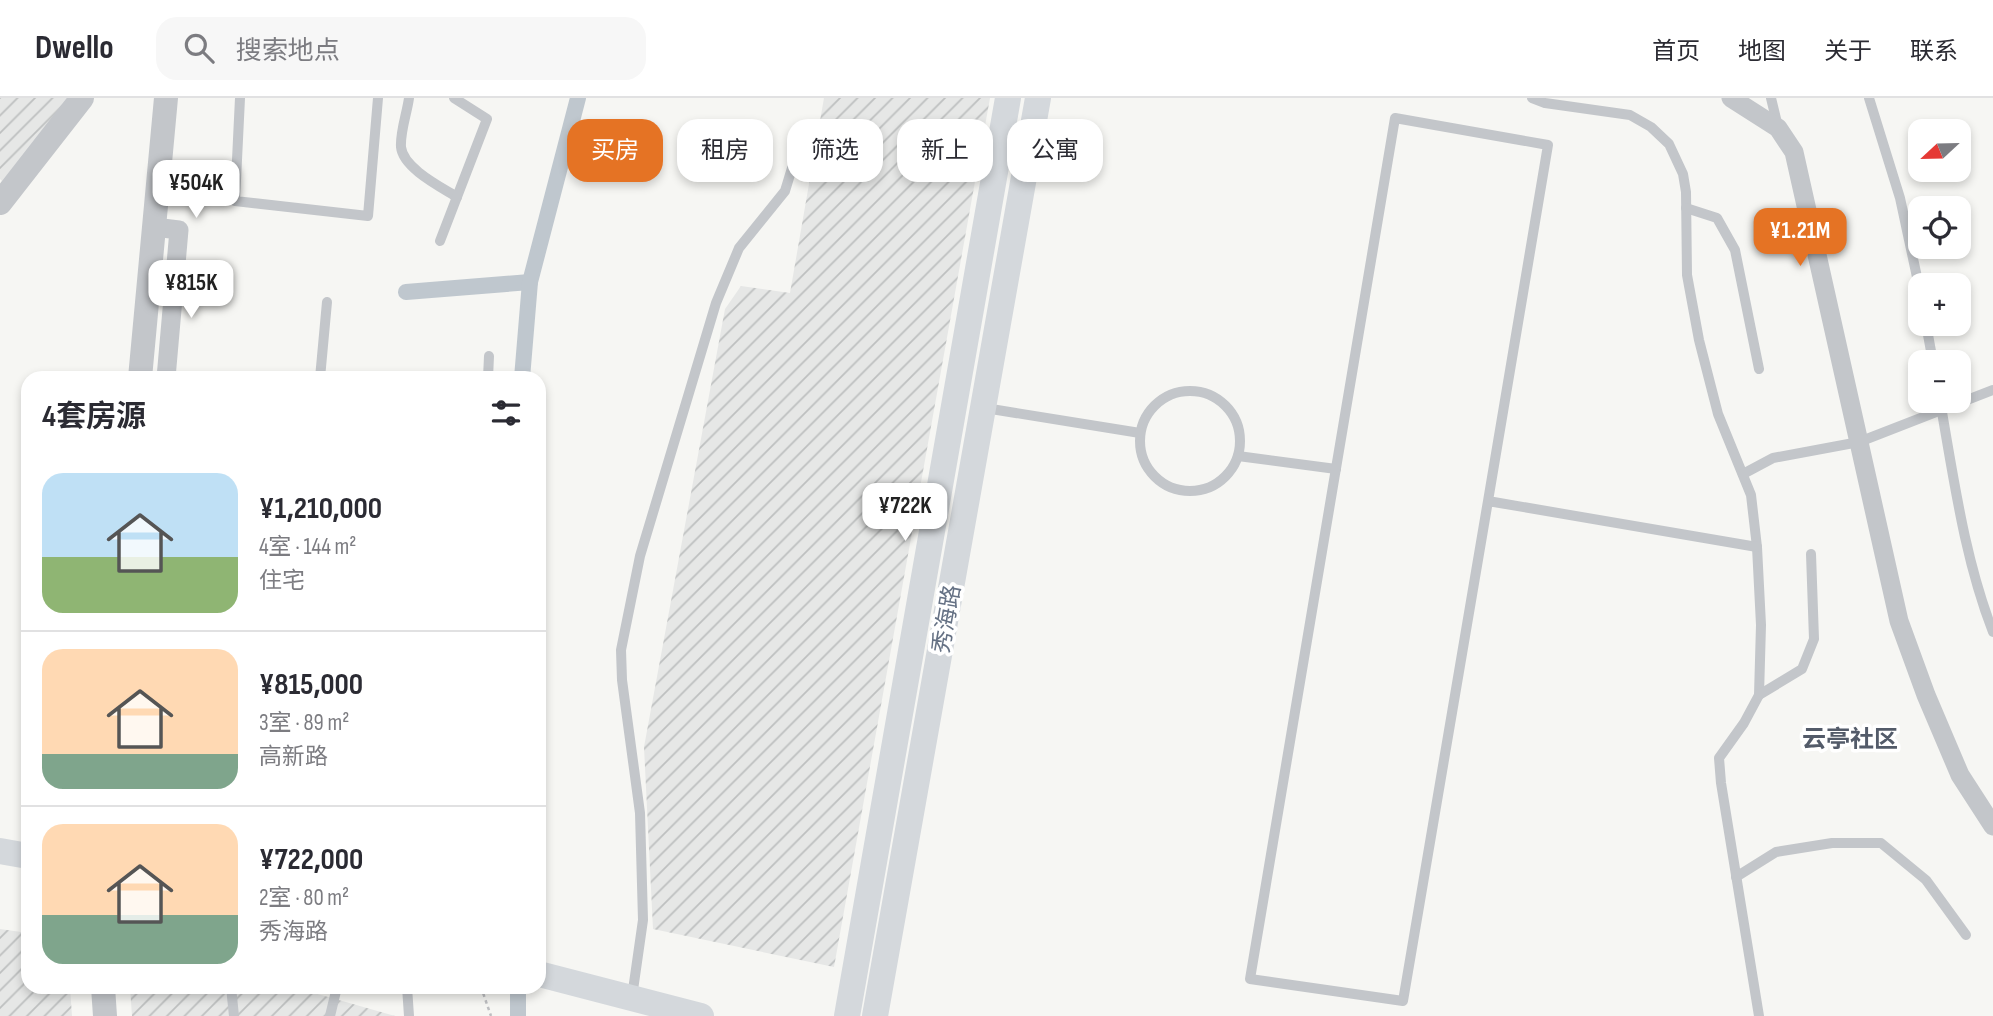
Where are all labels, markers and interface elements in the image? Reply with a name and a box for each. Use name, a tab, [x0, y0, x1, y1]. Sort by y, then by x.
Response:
search box	[156, 17, 646, 80]
text: Dwello	[35, 28, 114, 68]
icon: search	[180, 29, 218, 67]
text: 搜索地点	[236, 36, 340, 67]
text: 首页	[1652, 37, 1700, 66]
text: 地图	[1738, 37, 1786, 66]
text: 关于	[1824, 37, 1872, 66]
text: 联系	[1910, 37, 1958, 66]
chip: 买房	[567, 119, 663, 182]
chip: 租房	[677, 119, 773, 182]
chip: 筛选	[787, 119, 883, 182]
chip: 新上	[897, 119, 993, 182]
chip: 公寓	[1007, 119, 1103, 182]
north arrow	[1908, 119, 1970, 182]
map controls	[1908, 119, 1971, 413]
pin: ¥504K	[147, 160, 245, 220]
text: ¥504K	[169, 169, 223, 197]
button: locate	[1908, 196, 1971, 259]
pin: ¥1.21M	[1743, 208, 1857, 268]
text: ¥1.21M	[1770, 217, 1830, 245]
pin: ¥815K	[142, 260, 240, 320]
text: ¥815K	[164, 269, 218, 297]
button: +	[1908, 273, 1971, 336]
button: −	[1908, 350, 1971, 413]
icon: filters	[487, 394, 525, 432]
text: 4套房源	[42, 399, 146, 435]
pin: ¥722K	[856, 484, 954, 543]
text: ¥1,210,000	[259, 491, 382, 527]
text: ¥722K	[878, 492, 932, 520]
icon: home	[98, 501, 182, 585]
text: 4室 · 144 m²	[259, 533, 356, 561]
text: 住宅	[259, 567, 305, 595]
street label: 秀海路	[927, 583, 967, 656]
text: ¥815,000	[259, 667, 363, 703]
icon: home	[98, 677, 182, 761]
text: 3室 · 89 m²	[259, 709, 349, 737]
district label: 云亭社区	[1802, 725, 1898, 754]
text: 高新路	[259, 743, 328, 771]
text: ¥722,000	[259, 842, 363, 878]
icon: home	[98, 852, 182, 936]
text: 2室 · 80 m²	[259, 884, 349, 912]
text: 秀海路	[259, 918, 328, 946]

